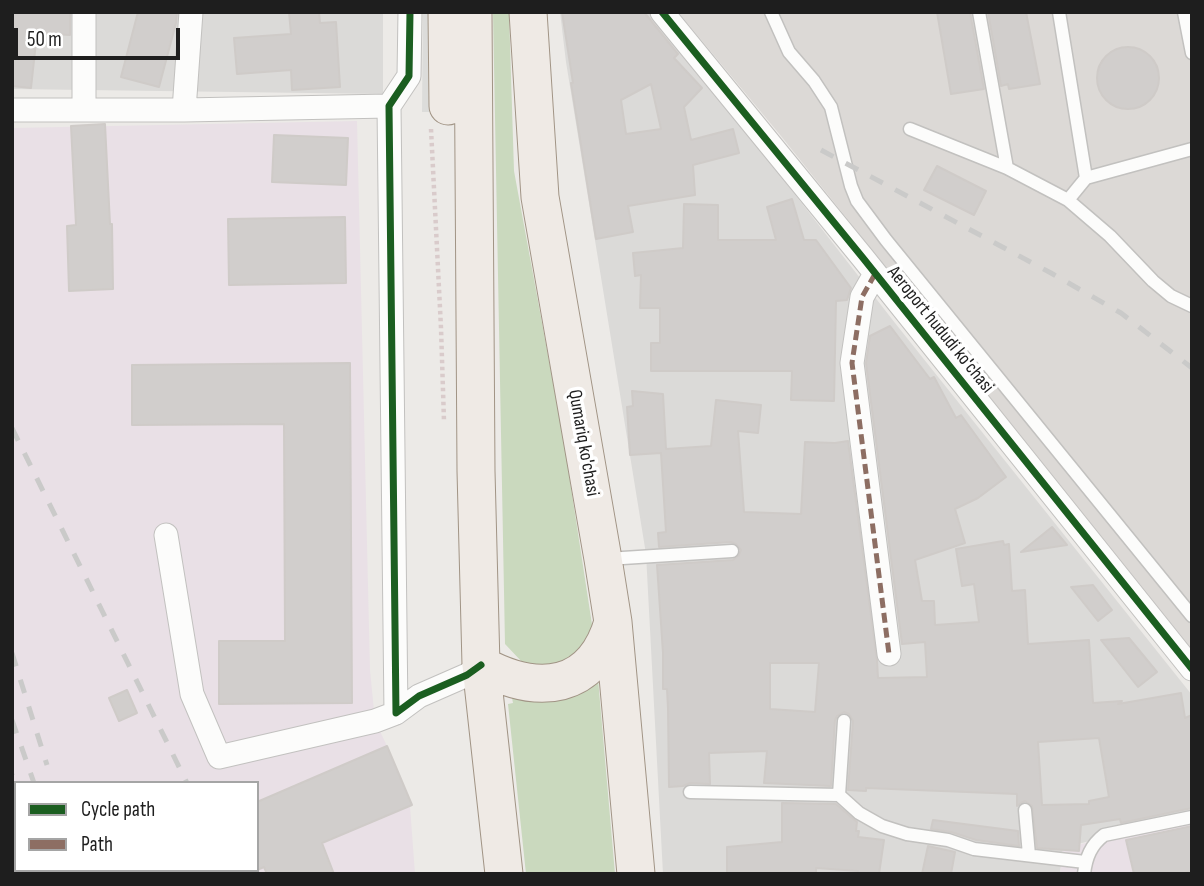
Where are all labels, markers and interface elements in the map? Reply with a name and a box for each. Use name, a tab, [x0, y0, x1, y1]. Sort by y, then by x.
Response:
scale bar	[18, 14, 184, 58]
text: 50 m	[27, 27, 62, 52]
street label: Aeroport hududi ko'chasi	[882, 262, 998, 398]
street label: Qumariq ko'chasi	[562, 388, 604, 498]
legend	[14, 781, 259, 872]
text: Cycle path	[81, 797, 155, 822]
text: Path	[81, 832, 113, 857]

